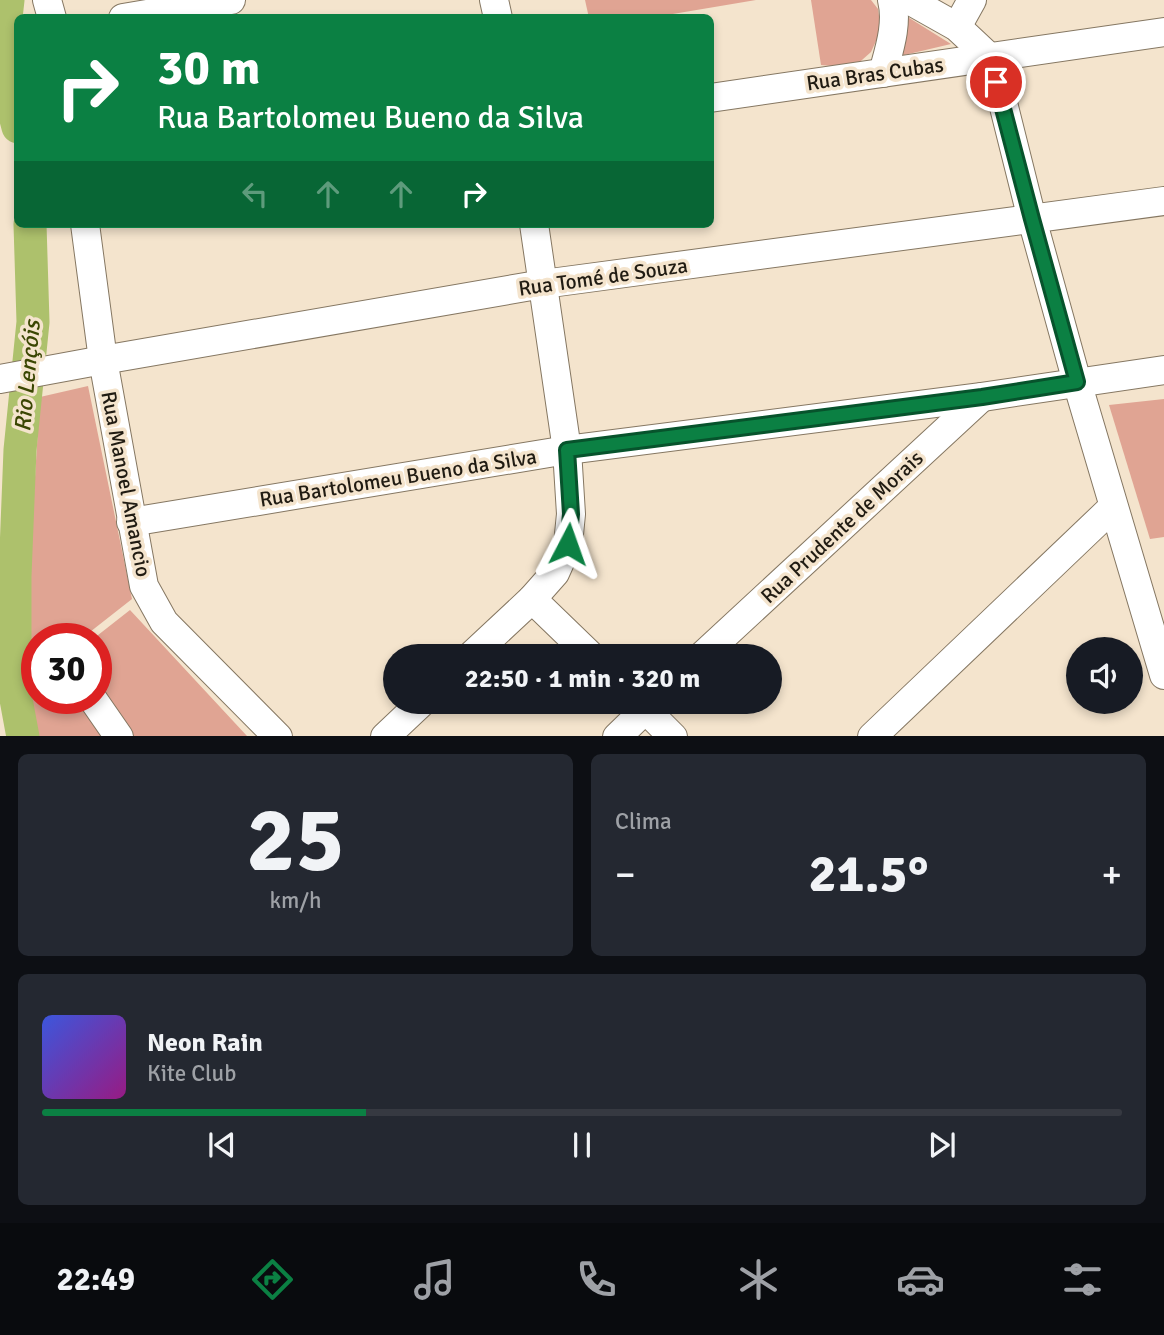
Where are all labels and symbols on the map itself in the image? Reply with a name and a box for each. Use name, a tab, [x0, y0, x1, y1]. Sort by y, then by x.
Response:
street label: Rua Bras Cubas	[805, 52, 945, 96]
pin	[966, 52, 1026, 112]
street label: Rua Tomé de Souza	[517, 252, 689, 302]
water label: Rio Lençóis	[8, 317, 47, 433]
street label: Rua Manoel Amancio	[95, 389, 157, 579]
street label: Rua Bartolomeu Bueno da Silva	[258, 443, 538, 513]
street label: Rua Prudente de Morais	[755, 445, 929, 609]
position arrow	[531, 507, 605, 581]
speed limit sign: 30	[21, 623, 112, 714]

